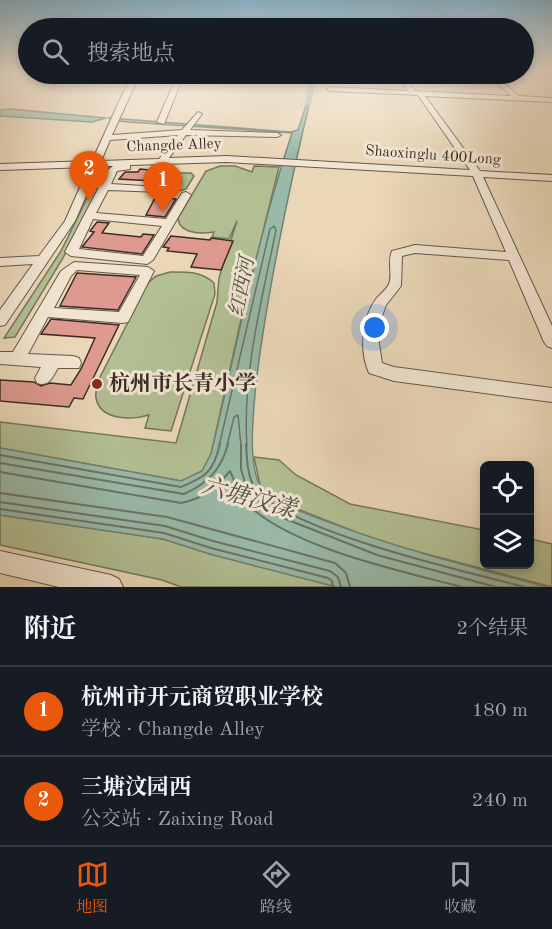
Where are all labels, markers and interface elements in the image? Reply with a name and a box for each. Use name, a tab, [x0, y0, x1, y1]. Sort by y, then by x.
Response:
search box	[18, 18, 534, 84]
icon: search	[39, 35, 72, 68]
text: 搜索地点	[87, 43, 175, 65]
street label: Changde Alley	[126, 137, 222, 155]
street label: Shaoxinglu 400Long	[365, 144, 501, 168]
pin: 2	[70, 152, 109, 201]
pin: 1	[144, 162, 182, 212]
water label: 红西河	[225, 252, 259, 318]
your location	[360, 313, 389, 342]
place label: 杭州市长青小学	[109, 371, 256, 395]
marker: 杭州市长青小学	[90, 377, 104, 391]
map controls	[480, 461, 534, 569]
button: locate	[480, 461, 534, 515]
water label: 六塘汶漾	[199, 472, 301, 524]
button: layers	[480, 515, 534, 569]
text: 附近	[24, 617, 76, 643]
text: 2个结果	[456, 619, 528, 639]
text: 杭州市开元商贸职业学校	[81, 687, 323, 709]
text: 1	[38, 701, 49, 721]
text: 180 m	[472, 701, 528, 721]
text: 学校 · Changde Alley	[81, 720, 265, 740]
text: 三塘汶园西	[81, 777, 191, 799]
text: 2	[38, 791, 49, 811]
text: 240 m	[472, 791, 528, 811]
text: 公交站 · Zaixing Road	[81, 810, 274, 830]
tab: 地图	[76, 858, 109, 918]
tab: 路线	[260, 858, 293, 918]
tab: 收藏	[444, 858, 477, 918]

